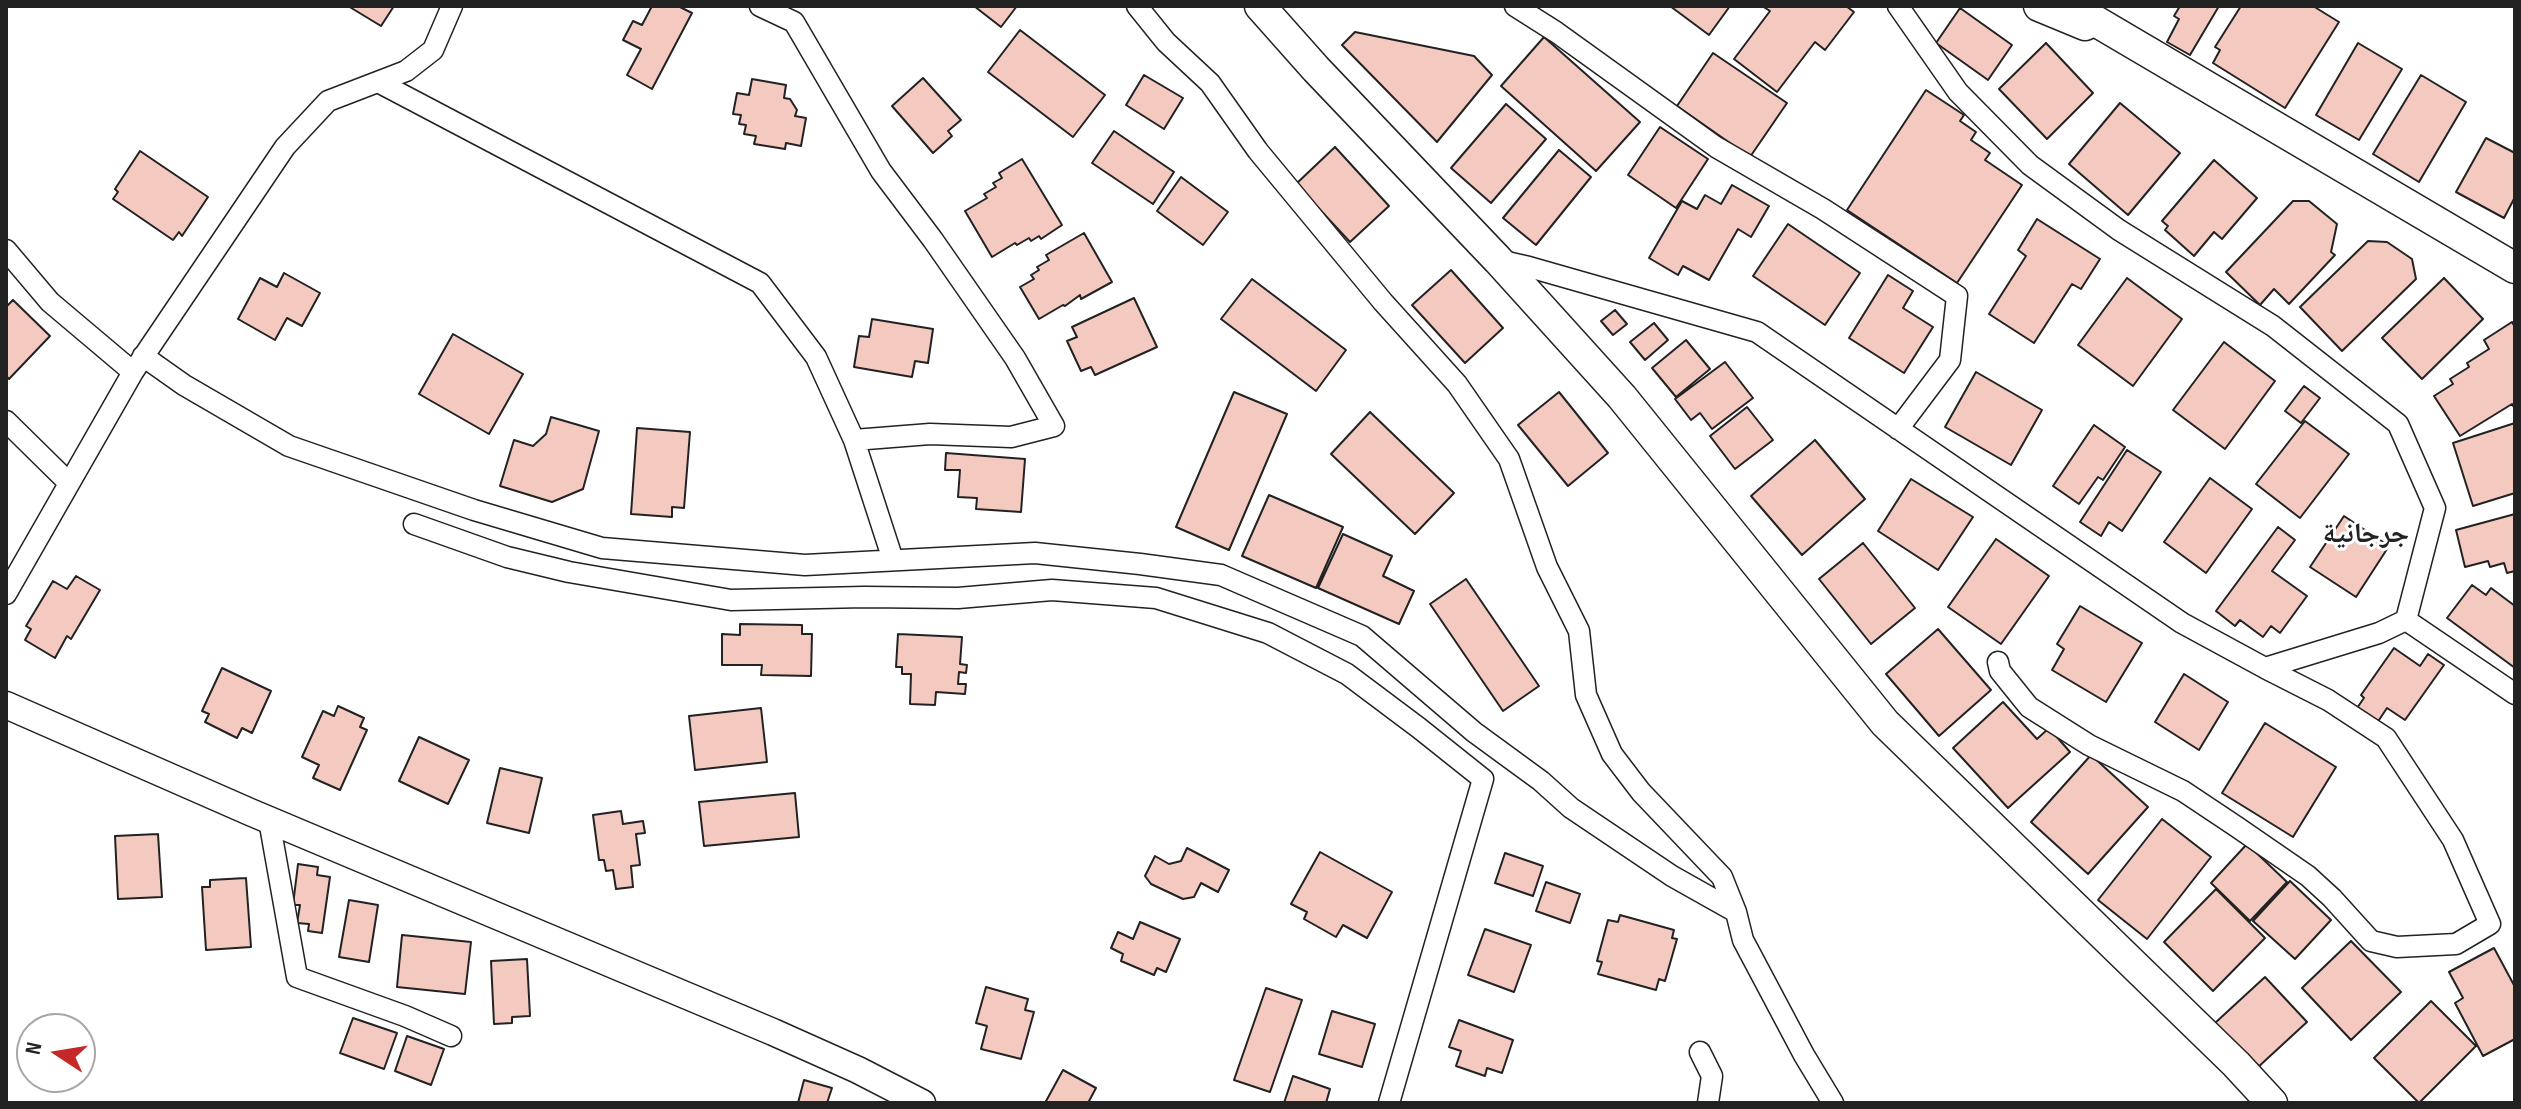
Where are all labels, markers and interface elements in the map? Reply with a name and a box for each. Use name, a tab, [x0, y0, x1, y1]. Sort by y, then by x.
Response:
district label: جرجانية	[2323, 518, 2409, 552]
north arrow	[16, 1013, 96, 1093]
text: N	[20, 1040, 48, 1057]

